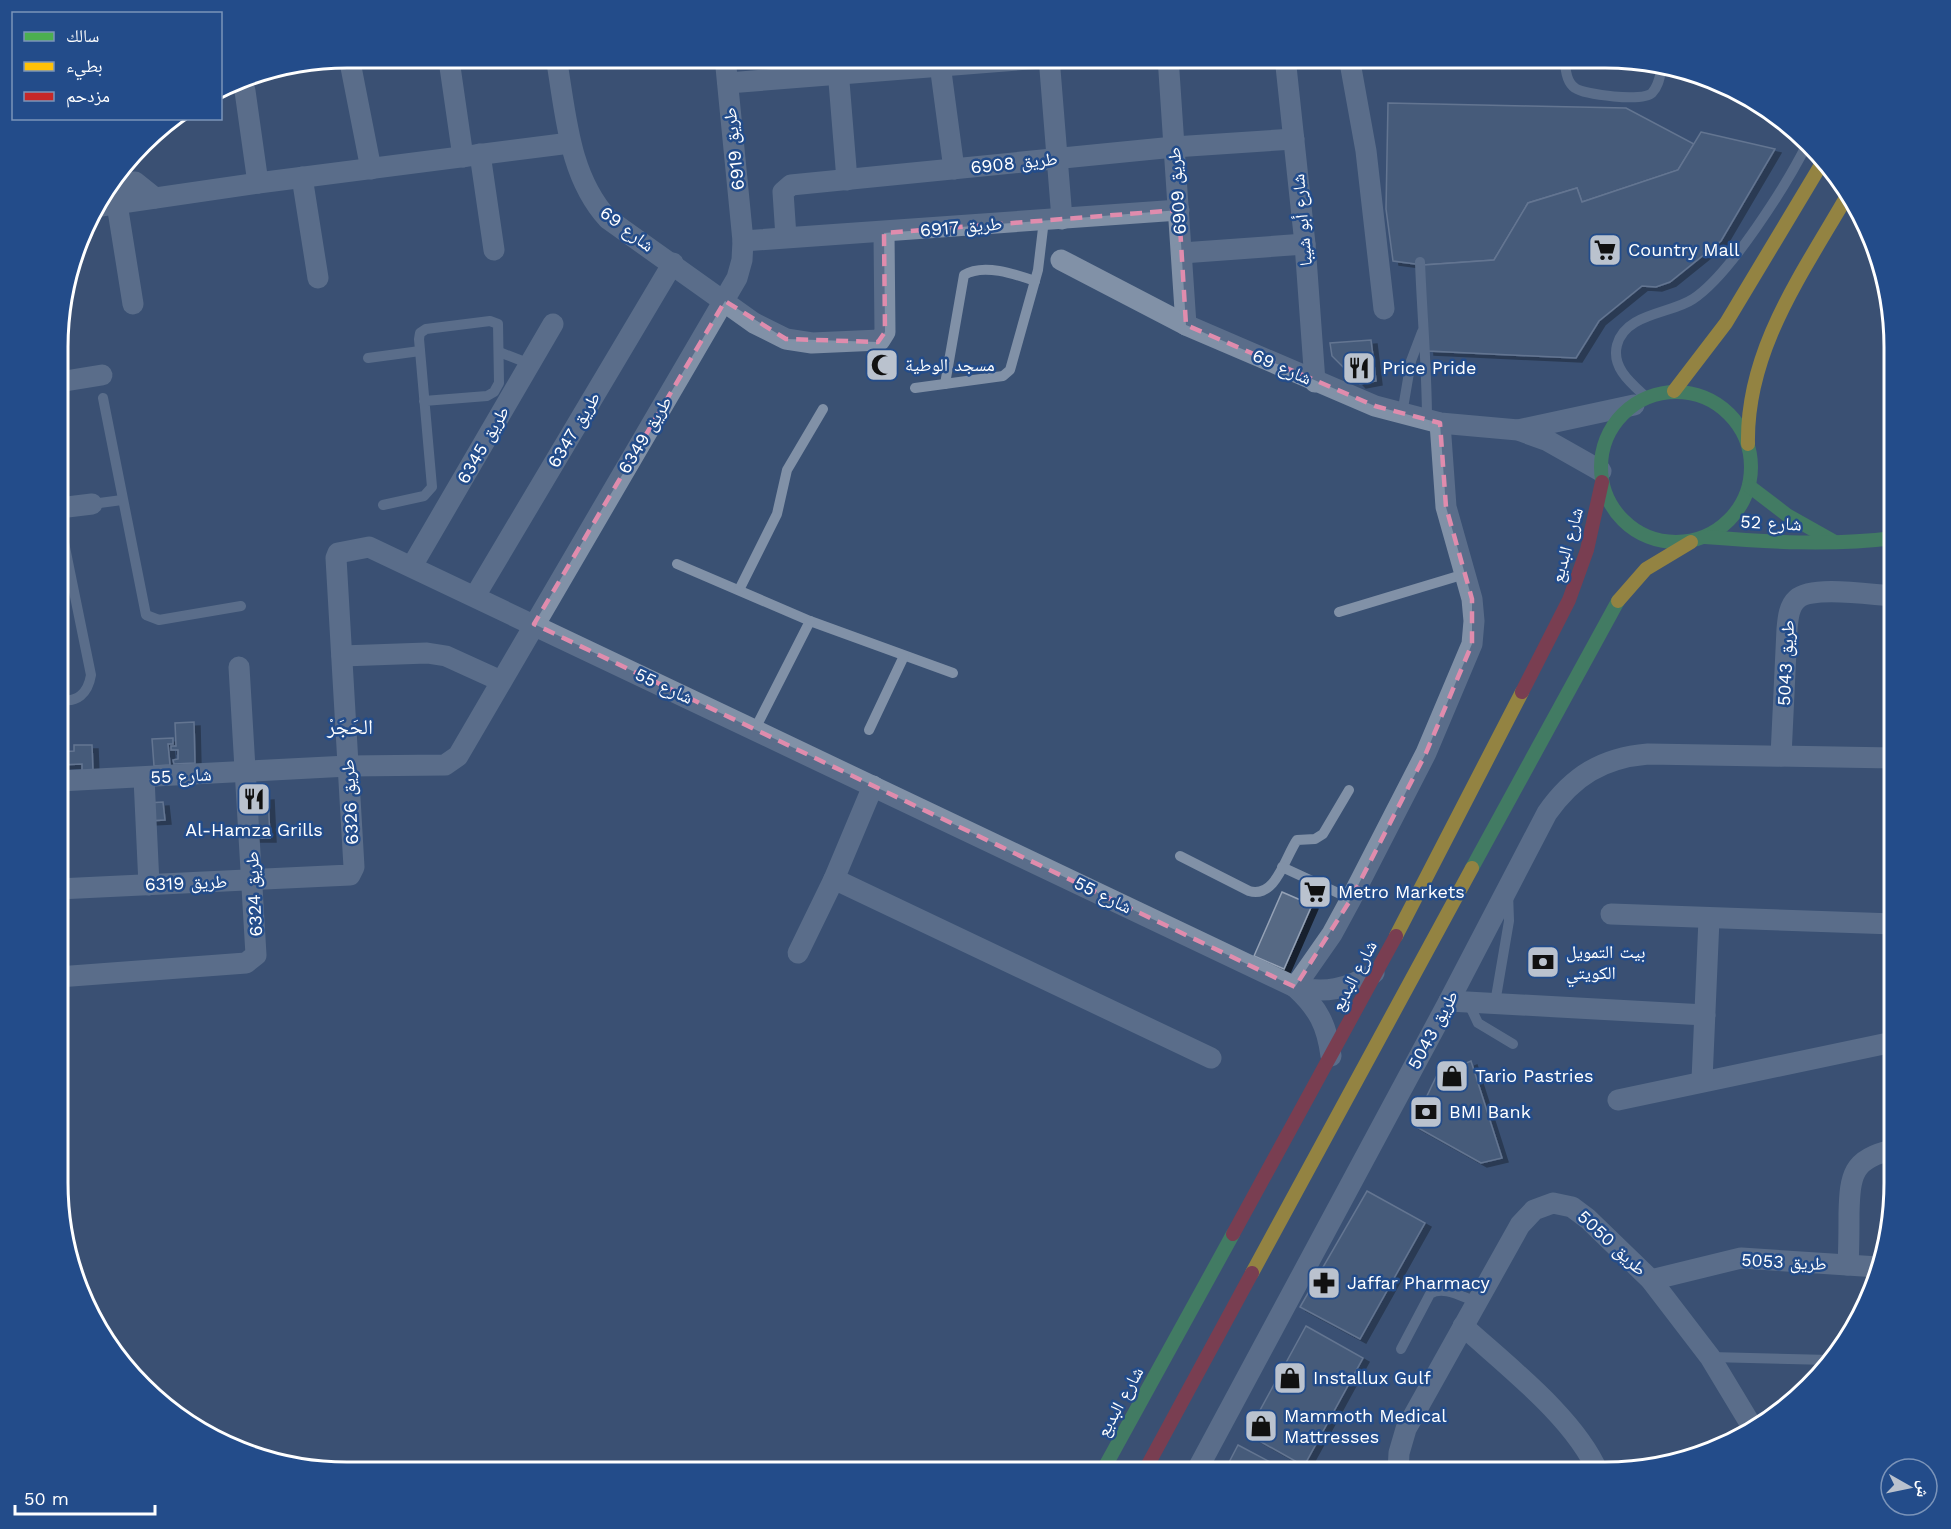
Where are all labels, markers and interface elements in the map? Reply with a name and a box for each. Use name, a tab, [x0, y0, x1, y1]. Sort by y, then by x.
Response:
legend	[12, 12, 222, 120]
text: سالك	[66, 25, 99, 46]
text: بطيء	[66, 55, 103, 81]
text: مزدحم	[66, 85, 110, 108]
street label: طريق 6919	[719, 106, 749, 192]
street label: طريق 6908	[969, 147, 1059, 179]
street label: طريق 6909	[1163, 147, 1191, 235]
street label: شارع أبو شيبا	[1287, 173, 1317, 267]
street label: شارع 69	[595, 201, 659, 257]
street label: طريق 6917	[919, 212, 1003, 242]
supermarket icon: Country Mall	[1587, 232, 1623, 268]
place label: Country Mall	[1628, 239, 1740, 260]
street label: شارع 69	[1249, 344, 1315, 390]
mosque icon: مسجد الوطية	[864, 347, 900, 383]
restaurant icon: Price Pride	[1341, 350, 1377, 386]
place label: مسجد الوطية	[905, 354, 995, 375]
place label: Price Pride	[1382, 357, 1477, 378]
street label: طريق 6347	[543, 388, 605, 472]
street label: طريق 6349	[613, 392, 677, 478]
street label: طريق 6345	[452, 402, 514, 488]
street label: شارع البديع	[1546, 505, 1589, 585]
street label: شارع 52	[1740, 510, 1802, 536]
street label: طريق 5043	[1773, 619, 1799, 707]
street label: شارع 55	[632, 663, 696, 709]
district label: الحَجَرْ	[326, 714, 373, 739]
street label: طريق 6326	[337, 759, 363, 845]
street label: شارع 55	[150, 763, 212, 789]
restaurant icon: Al-Hamza Grills	[236, 781, 272, 817]
place label: Al-Hamza Grills	[185, 819, 323, 840]
street label: طريق 6324	[241, 851, 267, 937]
street label: طريق 6319	[144, 871, 228, 895]
street label: شارع 55	[1071, 872, 1135, 918]
supermarket icon: Metro Markets	[1297, 874, 1333, 910]
place label: Metro Markets	[1338, 881, 1465, 902]
street label: شارع البديع	[1326, 937, 1383, 1016]
place label: بيت التمويل الكويتي	[1566, 941, 1646, 988]
bank icon: بيت التمويل الكويتي	[1525, 944, 1561, 980]
street label: طريق 5043	[1403, 987, 1463, 1073]
shop icon: Tario Pastries	[1434, 1058, 1470, 1094]
place label: Tario Pastries	[1475, 1065, 1594, 1086]
bank icon: BMI Bank	[1408, 1094, 1444, 1130]
place label: BMI Bank	[1449, 1101, 1531, 1122]
street label: طريق 5050	[1573, 1206, 1651, 1280]
street label: طريق 5053	[1741, 1249, 1827, 1275]
pharmacy icon: Jaffar Pharmacy	[1306, 1265, 1342, 1301]
place label: Jaffar Pharmacy	[1347, 1272, 1491, 1293]
shop icon: Installux Gulf	[1272, 1360, 1308, 1396]
street label: شارع البديع	[1092, 1363, 1149, 1441]
place label: Installux Gulf	[1313, 1367, 1431, 1388]
place label: Mammoth Medical Mattresses	[1284, 1405, 1447, 1447]
shop icon: Mammoth Medical Mattresses	[1243, 1408, 1279, 1444]
north arrow	[1879, 1457, 1939, 1517]
scale bar	[15, 1478, 154, 1516]
text: ش	[1913, 1479, 1934, 1499]
text: 50 m	[24, 1488, 69, 1509]

